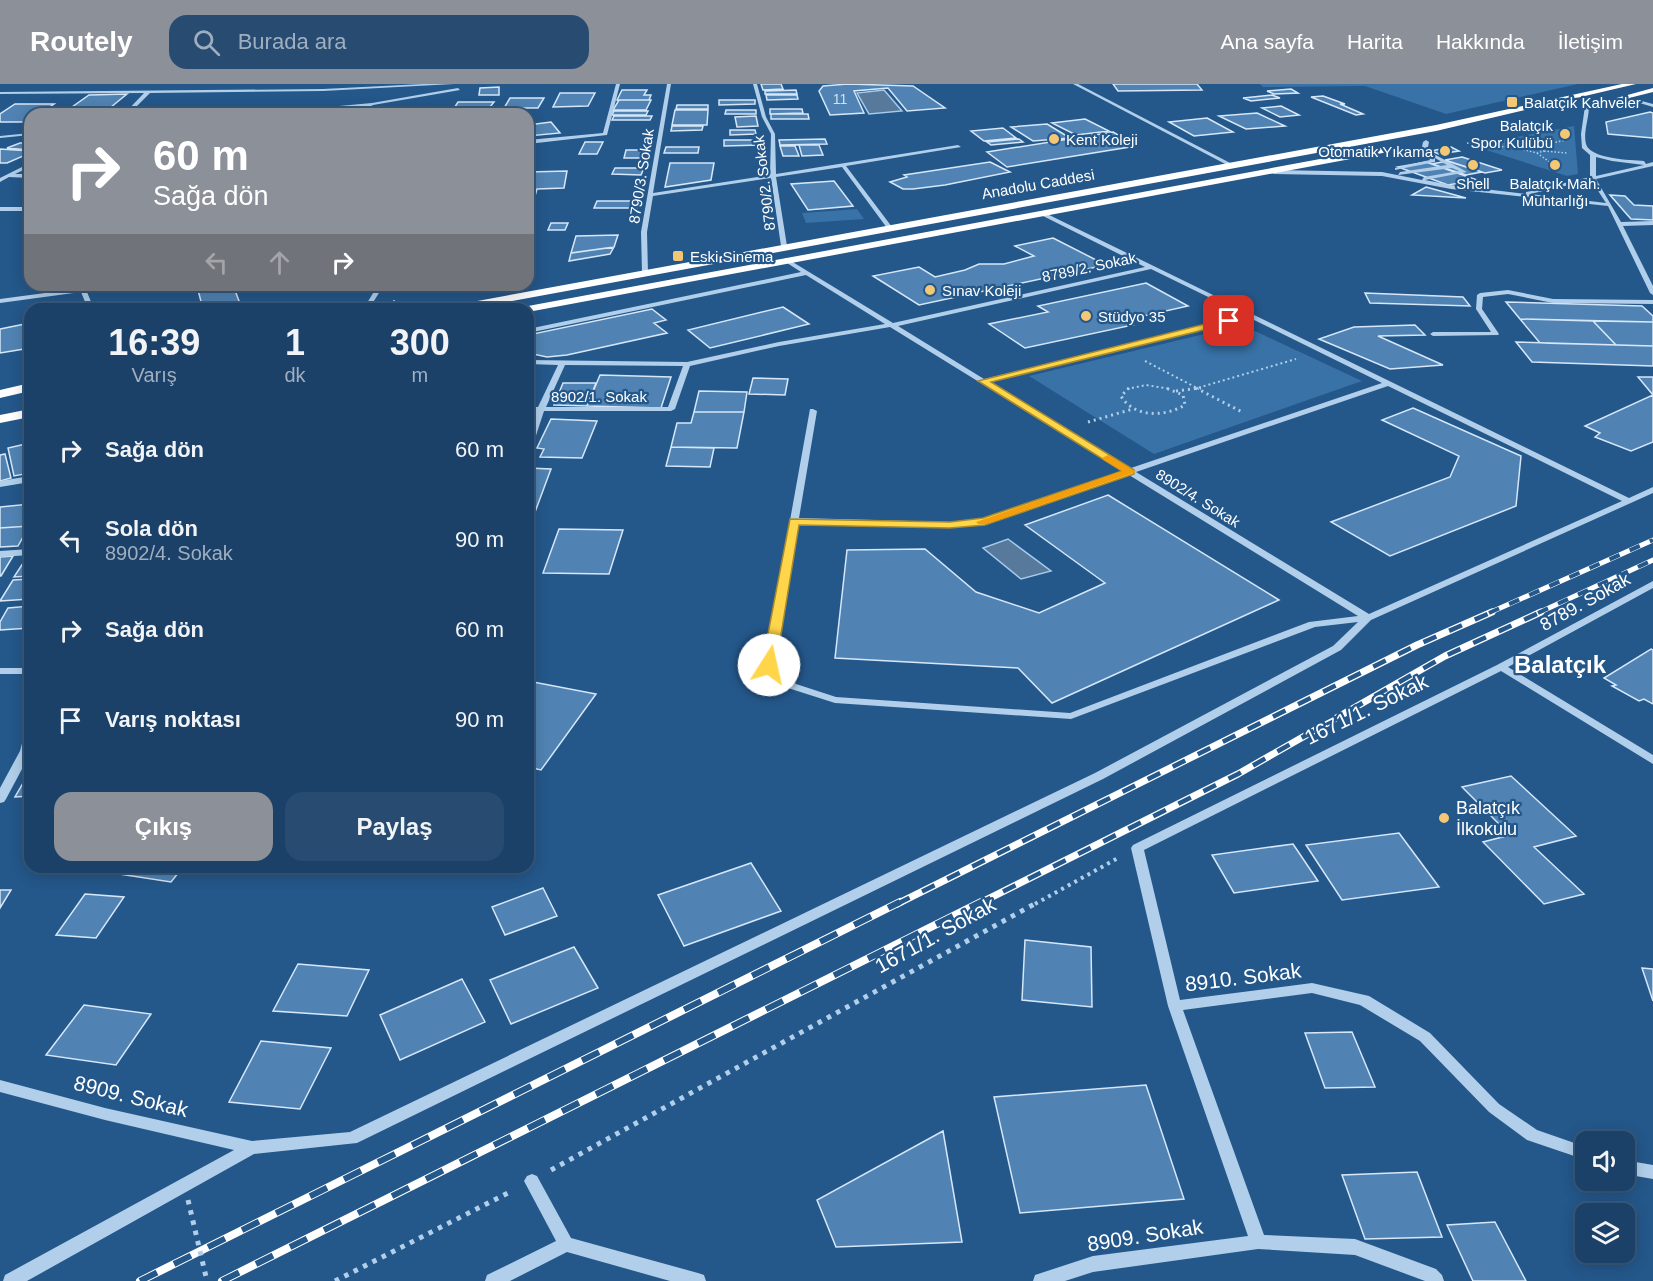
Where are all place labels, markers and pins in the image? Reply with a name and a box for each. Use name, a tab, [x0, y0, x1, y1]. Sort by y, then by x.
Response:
place label: Balatçık Kahveler	[1524, 94, 1641, 111]
marker: Balatçık Kahveler	[1505, 95, 1519, 109]
place label: Balatçık Spor Kulübü	[1470, 117, 1553, 151]
marker: Balatçık Spor Kulübü	[1558, 127, 1572, 141]
place label: Kent Koleji	[1066, 131, 1138, 148]
marker: Kent Koleji	[1047, 132, 1061, 146]
place label: Otomatik Yıkama	[1318, 143, 1434, 160]
marker: Otomatik Yıkama	[1438, 144, 1452, 158]
marker: Shell	[1466, 158, 1480, 172]
marker: Balatçık Mah. Muhtarlığı	[1548, 158, 1562, 172]
place label: Shell	[1456, 175, 1490, 192]
place label: Balatçık Mah. Muhtarlığı	[1510, 175, 1600, 209]
place label: Eski Sinema	[690, 248, 774, 265]
marker: Eski Sinema	[671, 249, 685, 263]
place label: Sınav Koleji	[942, 282, 1021, 299]
marker: Sınav Koleji	[923, 283, 937, 297]
pin	[1203, 295, 1254, 346]
place label: Stüdyo 35	[1098, 308, 1166, 325]
marker: Stüdyo 35	[1079, 309, 1093, 323]
place label: Balatçık İlkokulu	[1456, 798, 1521, 839]
marker: Balatçık İlkokulu	[1437, 811, 1451, 825]

